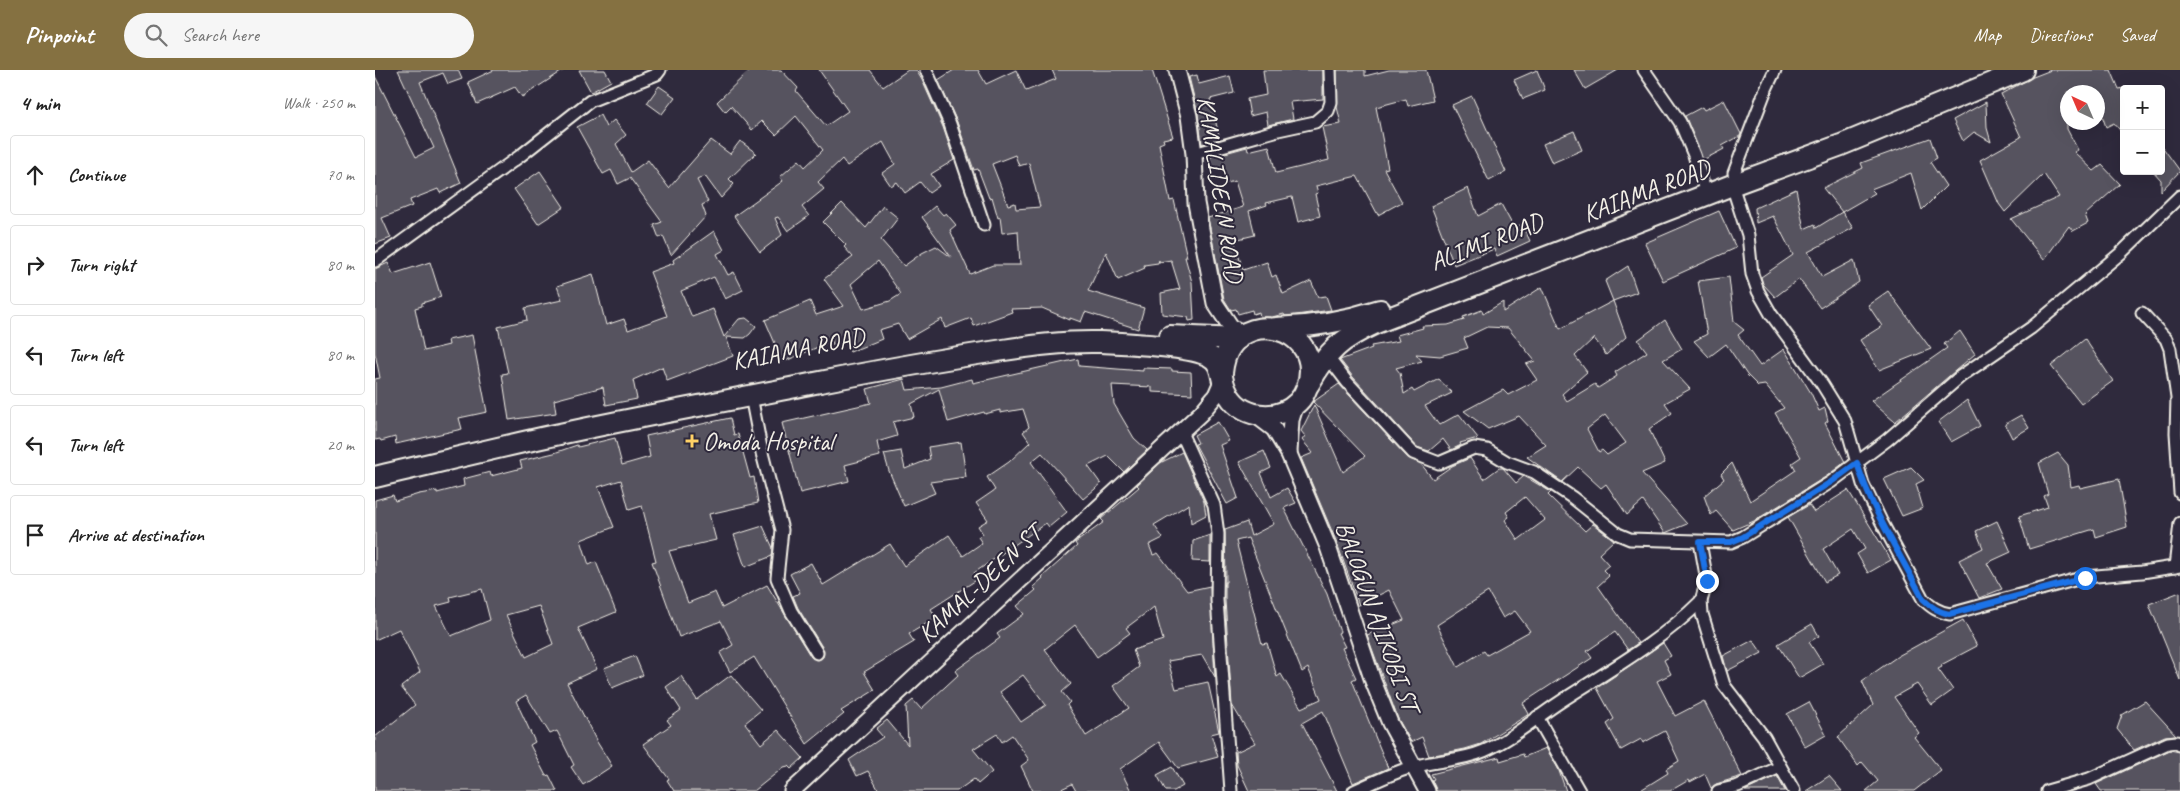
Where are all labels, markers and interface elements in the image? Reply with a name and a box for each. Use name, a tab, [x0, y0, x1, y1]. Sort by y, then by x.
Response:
search box	[124, 13, 474, 58]
text: Pinpoint	[25, 20, 94, 50]
icon: search	[142, 21, 170, 49]
text: Search here	[182, 23, 259, 47]
text: Map	[1974, 24, 2001, 46]
text: Directions	[2029, 24, 2092, 46]
text: Saved	[2120, 24, 2155, 46]
north arrow	[2060, 85, 2105, 130]
map controls	[2120, 85, 2165, 175]
button: +	[2120, 85, 2165, 130]
text: 4 min	[20, 90, 60, 116]
text: Walk · 250 m	[283, 93, 355, 113]
street label: KAMALIDEEN ROAD	[1190, 94, 1251, 287]
button: −	[2120, 130, 2165, 175]
street label: KAIAMA ROAD	[1578, 151, 1717, 230]
icon: ahead	[21, 161, 49, 189]
text: Continue	[68, 163, 125, 187]
text: 70 m	[327, 165, 354, 185]
street label: ALIMI ROAD	[1425, 205, 1550, 278]
icon: right	[21, 251, 49, 279]
text: Turn right	[68, 253, 135, 277]
text: 80 m	[327, 255, 354, 275]
street label: KAIAMA ROAD	[729, 320, 870, 377]
icon: left	[21, 341, 49, 369]
text: Turn left	[68, 343, 123, 367]
text: 80 m	[327, 345, 354, 365]
place label: Omoda Hospital	[703, 426, 838, 458]
icon: left	[21, 431, 49, 459]
text: Turn left	[68, 433, 123, 457]
marker: Omoda Hospital	[685, 434, 699, 448]
text: 20 m	[327, 435, 354, 455]
street label: KAMAL-DEEN ST	[911, 514, 1053, 649]
street label: BALOGUN AJIKOBI ST	[1328, 517, 1428, 722]
icon: arrive	[21, 521, 49, 549]
text: Arrive at destination	[68, 523, 204, 547]
route start	[2074, 567, 2097, 590]
route end	[1696, 570, 1719, 593]

